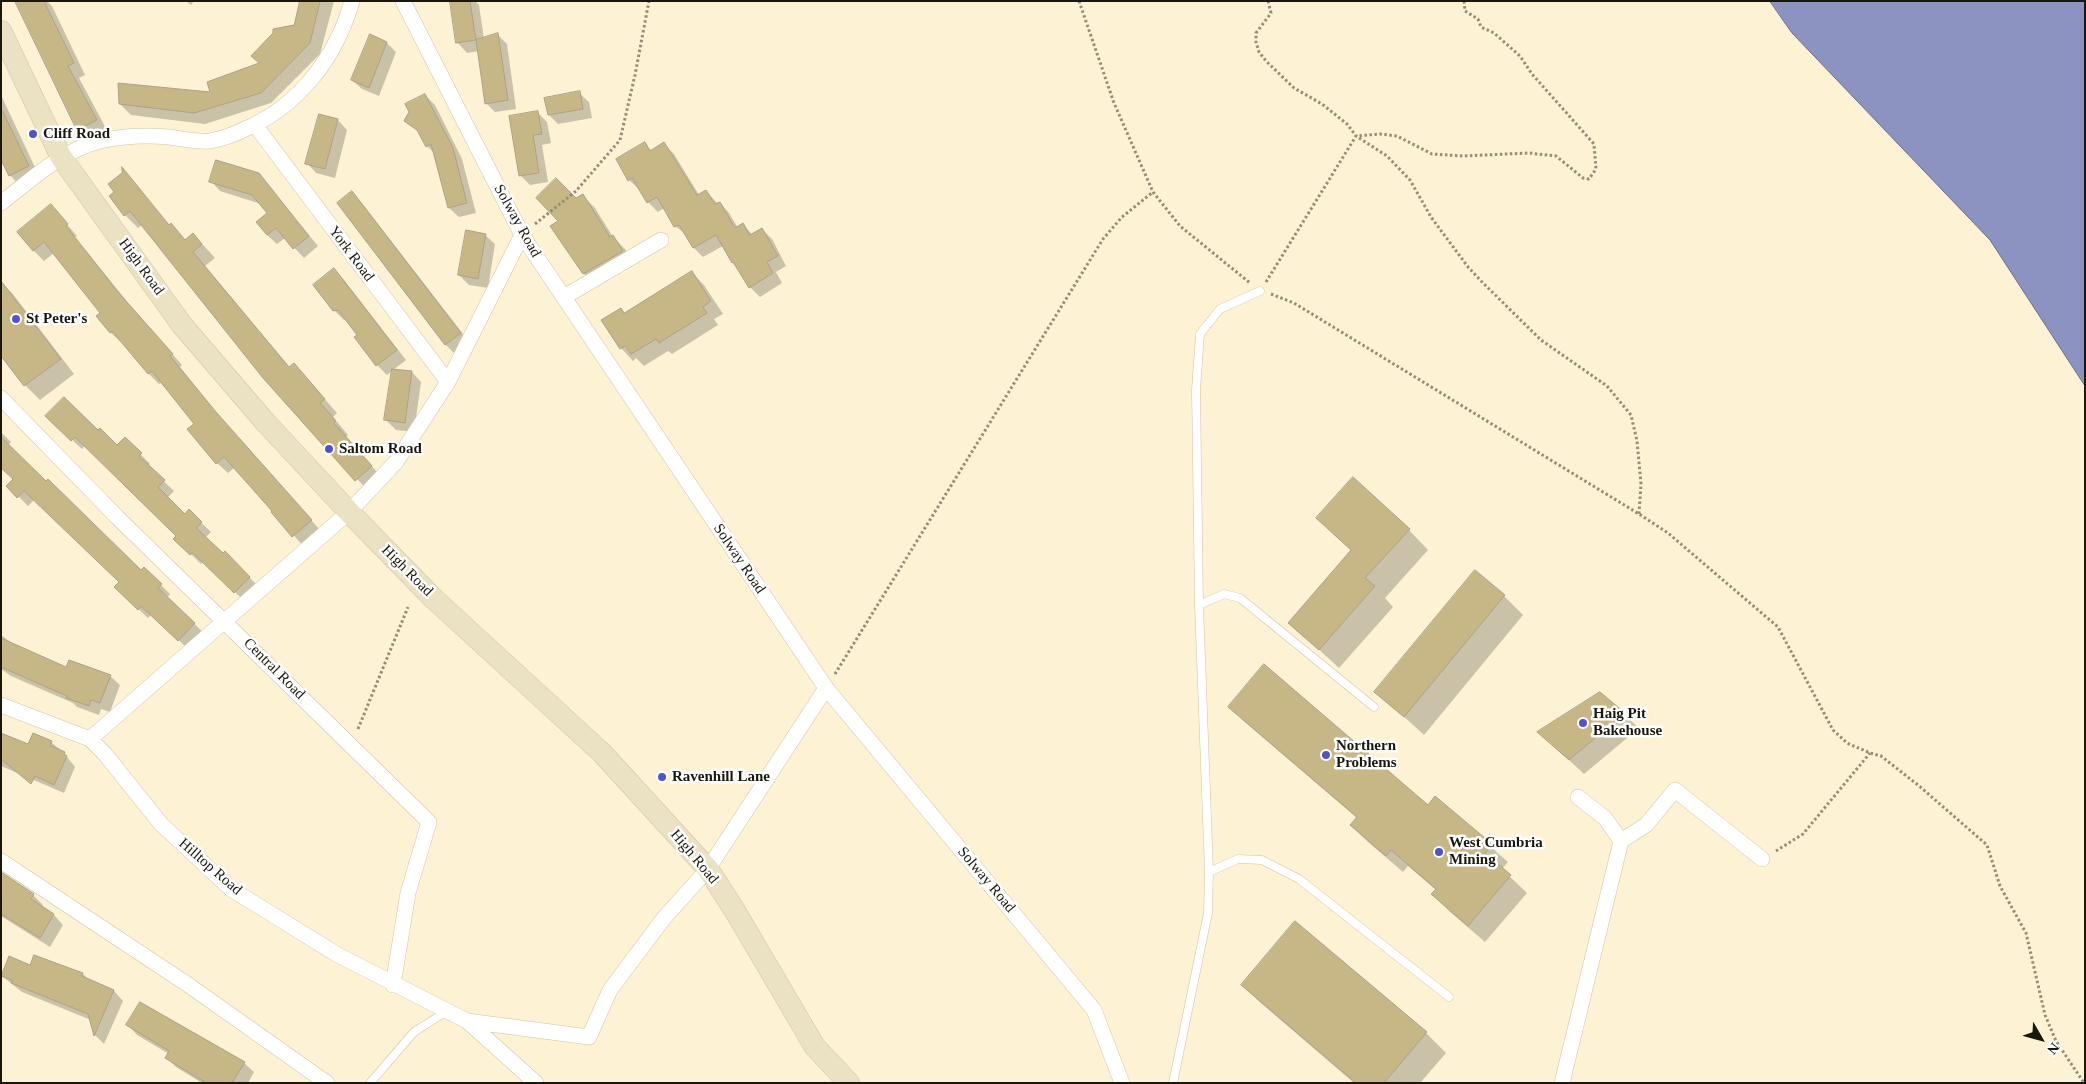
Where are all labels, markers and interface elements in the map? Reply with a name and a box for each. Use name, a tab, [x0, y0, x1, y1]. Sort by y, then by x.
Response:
place label: Cliff Road	[43, 125, 110, 143]
marker: Cliff Road	[27, 128, 39, 140]
street label: Solway Road	[490, 181, 544, 261]
street label: York Road	[324, 223, 378, 285]
street label: High Road	[114, 235, 168, 299]
place label: St Peter's	[26, 310, 87, 328]
marker: St Peter's	[10, 313, 22, 325]
place label: Saltom Road	[339, 440, 422, 458]
marker: Saltom Road	[323, 443, 335, 455]
street label: Solway Road	[709, 521, 769, 597]
street label: High Road	[378, 542, 436, 600]
street label: Central Road	[240, 635, 308, 703]
place label: Haig Pit Bakehouse	[1593, 705, 1662, 740]
marker: Haig Pit Bakehouse	[1577, 717, 1589, 729]
place label: Northern Problems	[1336, 737, 1397, 772]
marker: Northern Problems	[1320, 749, 1332, 761]
place label: Ravenhill Lane	[672, 768, 770, 786]
marker: Ravenhill Lane	[656, 771, 668, 783]
street label: High Road	[666, 826, 722, 888]
place label: West Cumbria Mining	[1449, 834, 1543, 869]
street label: Hilltop Road	[175, 835, 245, 899]
street label: Solway Road	[953, 843, 1019, 917]
marker: West Cumbria Mining	[1433, 846, 1445, 858]
north arrow	[2016, 1014, 2066, 1064]
text: N	[2044, 1040, 2062, 1057]

